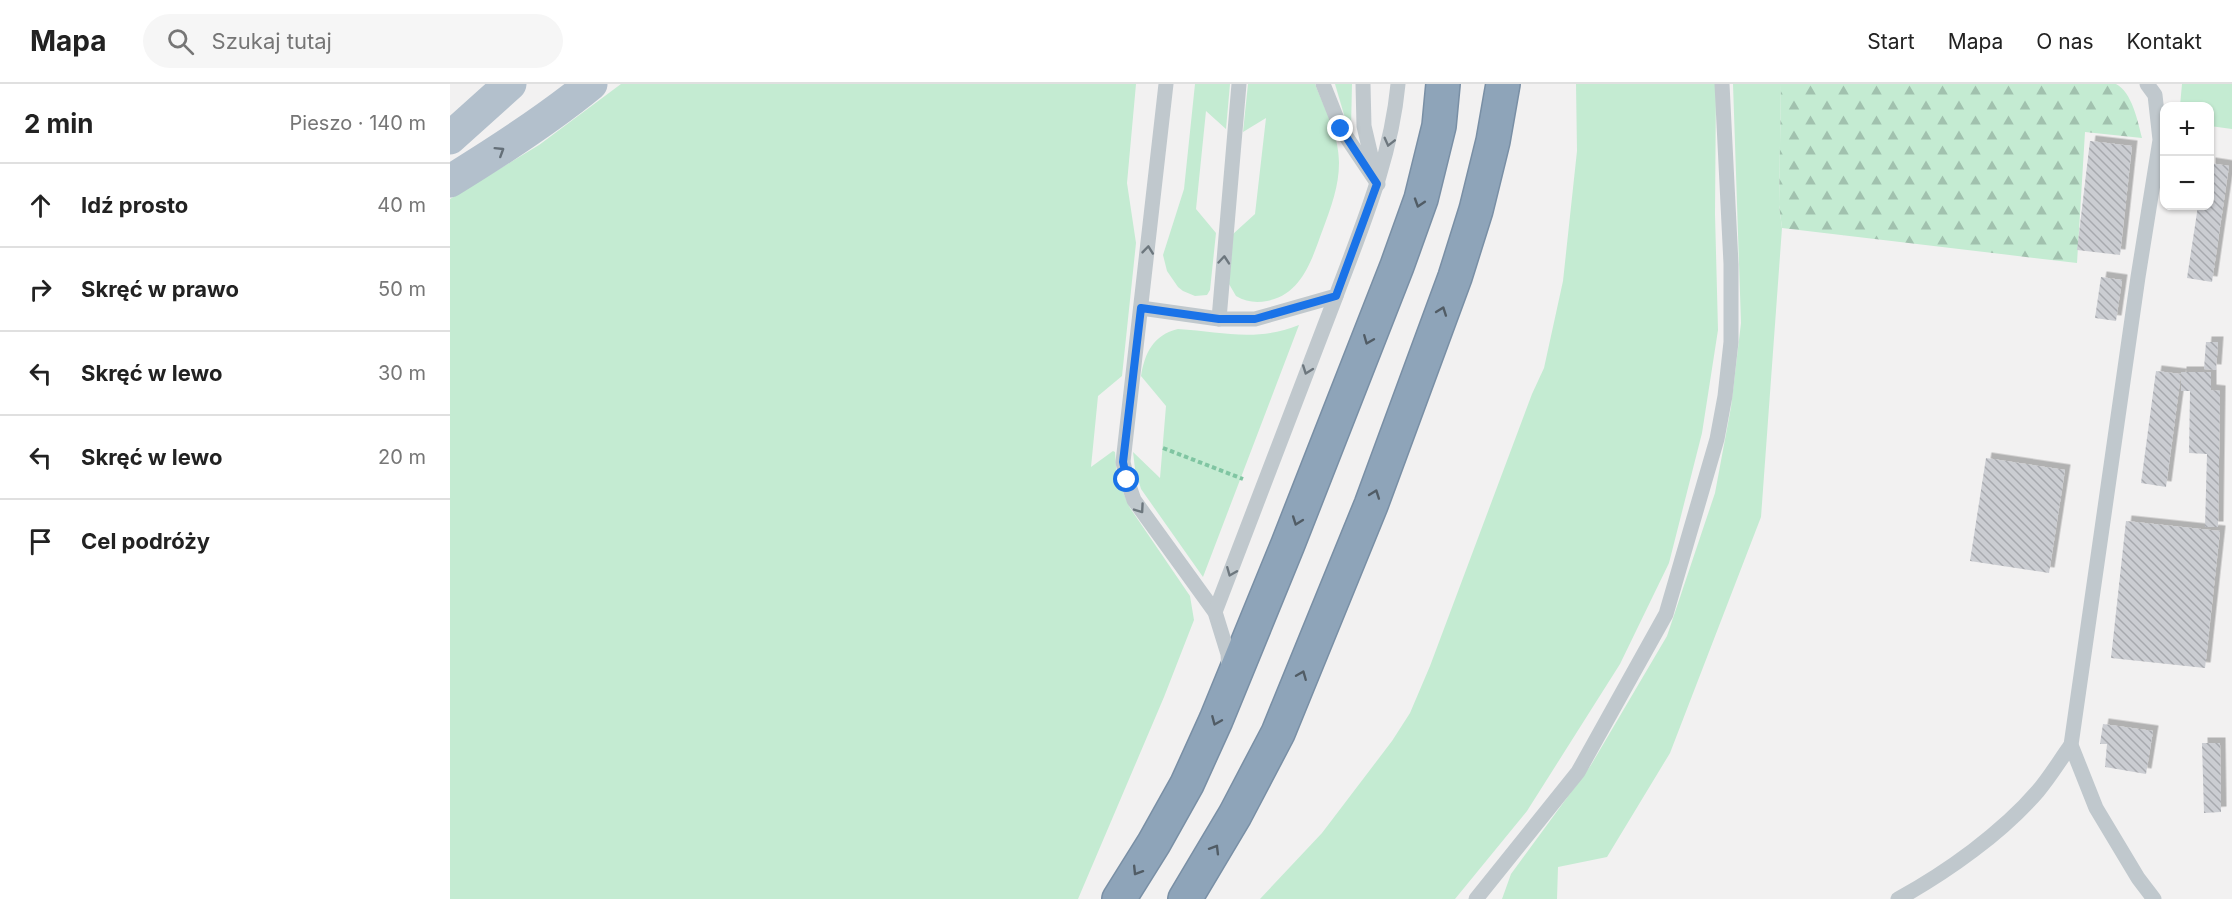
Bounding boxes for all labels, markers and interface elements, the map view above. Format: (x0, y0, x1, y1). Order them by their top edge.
search box (143, 14, 563, 68)
text: Mapa (30, 24, 107, 58)
icon: search (164, 25, 197, 58)
text: Szukaj tutaj (212, 28, 332, 54)
text: Start (1867, 29, 1915, 54)
text: Mapa (1948, 29, 2003, 54)
text: O nas (2036, 29, 2094, 54)
text: Kontakt (2127, 29, 2202, 54)
map controls (2160, 102, 2214, 210)
button: + (2160, 102, 2214, 156)
text: 2 min (24, 108, 94, 139)
text: Pieszo · 140 m (290, 111, 426, 135)
route end (1327, 115, 1353, 141)
one-way arrow (1383, 137, 1396, 147)
one-way arrow (494, 146, 504, 158)
button: − (2160, 156, 2214, 210)
icon: ahead (24, 189, 57, 222)
text: Idź prosto (81, 192, 188, 218)
text: 40 m (377, 193, 426, 217)
one-way arrow (1414, 197, 1427, 208)
one-way arrow (1141, 245, 1153, 254)
one-way arrow (1217, 256, 1230, 265)
icon: right (24, 273, 57, 306)
text: Skręć w prawo (81, 276, 239, 302)
text: 50 m (378, 277, 426, 301)
one-way arrow (1435, 306, 1448, 317)
one-way arrow (1363, 334, 1375, 345)
icon: left (24, 357, 57, 390)
text: Skręć w lewo (81, 360, 222, 386)
text: 30 m (378, 361, 426, 385)
one-way arrow (1302, 364, 1315, 375)
icon: left (24, 441, 57, 474)
text: Skręć w lewo (81, 444, 222, 470)
text: 20 m (378, 445, 426, 469)
route start (1113, 466, 1139, 492)
one-way arrow (1368, 489, 1380, 500)
one-way arrow (1133, 502, 1144, 513)
one-way arrow (1292, 515, 1304, 526)
icon: arrive (24, 525, 57, 558)
text: Cel podróży (81, 528, 210, 554)
one-way arrow (1225, 566, 1238, 577)
one-way arrow (1295, 670, 1307, 681)
one-way arrow (1211, 715, 1223, 726)
one-way arrow (1208, 845, 1220, 855)
one-way arrow (1132, 865, 1144, 875)

